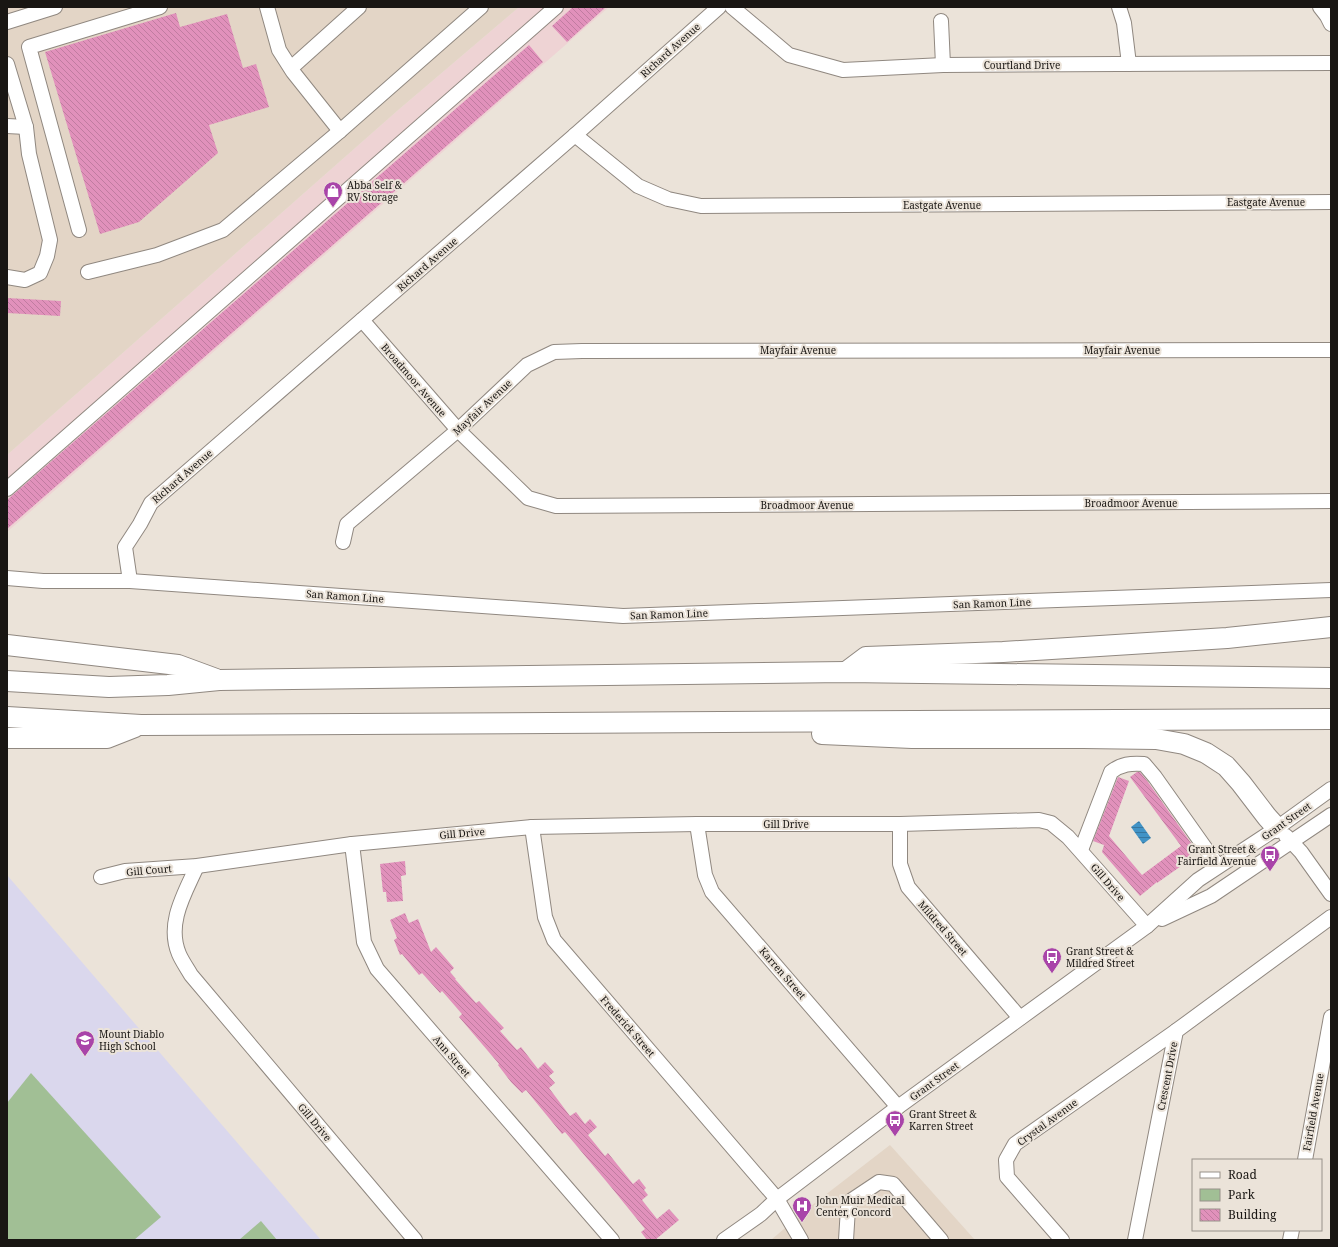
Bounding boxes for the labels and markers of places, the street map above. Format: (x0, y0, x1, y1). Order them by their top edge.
place label: Abba Self & RV Storage (347, 178, 403, 204)
shop icon: Abba Self & RV Storage (322, 180, 344, 208)
place label: Grant Street & Fairfield Avenue (1177, 842, 1257, 868)
bus stop icon: Grant Street & Fairfield Avenue (1259, 844, 1281, 872)
place label: Grant Street & Mildred Street (1066, 944, 1135, 970)
bus stop icon: Grant Street & Mildred Street (1041, 946, 1063, 974)
place label: Mount Diablo High School (99, 1027, 164, 1053)
school or university icon: Mount Diablo High School (74, 1029, 96, 1057)
place label: Grant Street & Karren Street (909, 1107, 977, 1133)
bus stop icon: Grant Street & Karren Street (884, 1109, 906, 1137)
place label: John Muir Medical Center, Concord (815, 1193, 905, 1219)
hospital icon: John Muir Medical Center, Concord (791, 1195, 813, 1223)

